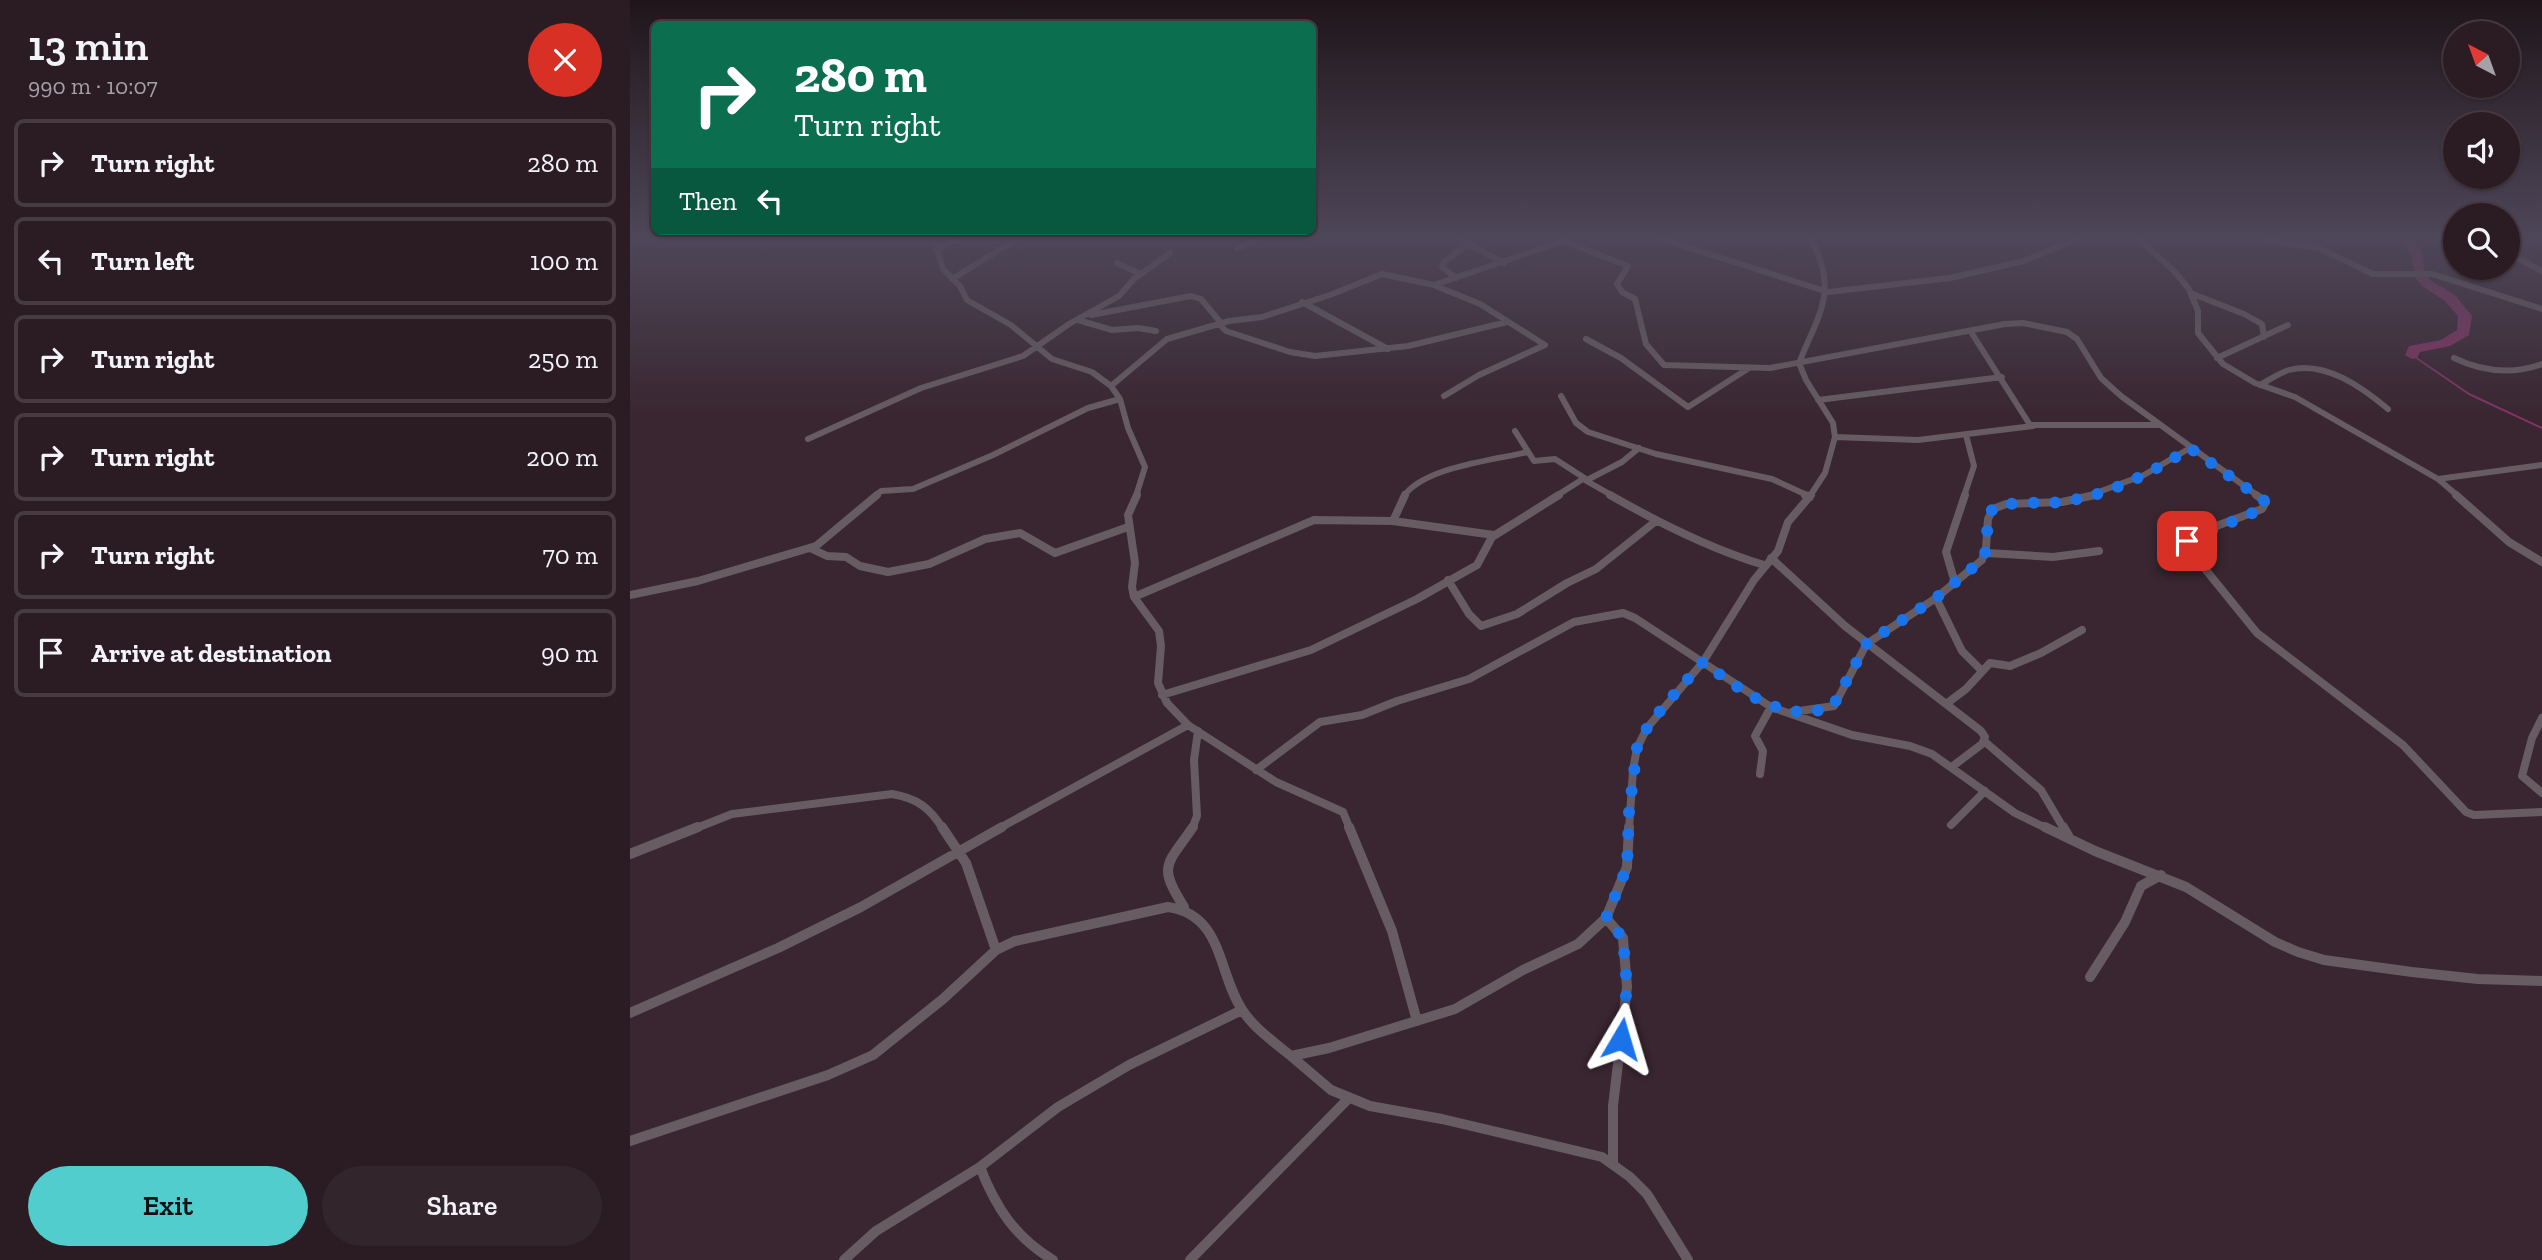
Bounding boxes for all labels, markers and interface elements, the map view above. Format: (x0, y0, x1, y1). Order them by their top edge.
text: 13 min (28, 20, 148, 71)
north arrow (2443, 21, 2520, 98)
map controls (2443, 21, 2520, 280)
button: close (528, 23, 602, 97)
text: 280 m (794, 46, 927, 105)
icon: right (679, 49, 770, 140)
text: 990 m · 10:07 (28, 72, 158, 100)
text: Turn right (794, 106, 941, 144)
button: sound (2443, 112, 2520, 189)
icon: right (32, 144, 70, 182)
text: Turn right (91, 147, 214, 179)
text: 280 m (527, 147, 598, 179)
icon: left (751, 182, 789, 220)
text: Then (679, 185, 737, 217)
button: search (2443, 203, 2520, 280)
icon: left (32, 242, 70, 280)
text: Turn left (91, 245, 194, 277)
text: 100 m (530, 245, 598, 277)
icon: right (32, 340, 70, 378)
text: Turn right (91, 343, 214, 375)
text: 250 m (528, 343, 598, 375)
icon: right (32, 438, 70, 476)
text: Turn right (91, 441, 214, 473)
text: 200 m (526, 441, 598, 473)
pin (2157, 511, 2217, 571)
icon: arrive (2168, 522, 2206, 560)
icon: right (32, 536, 70, 574)
text: Turn right (91, 539, 214, 571)
text: 70 m (542, 539, 598, 571)
icon: arrive (32, 634, 70, 672)
text: Arrive at destination (91, 637, 331, 669)
text: 90 m (541, 637, 598, 669)
position arrow (1584, 1002, 1658, 1076)
button: Exit (28, 1166, 308, 1246)
button: Share (322, 1166, 602, 1246)

